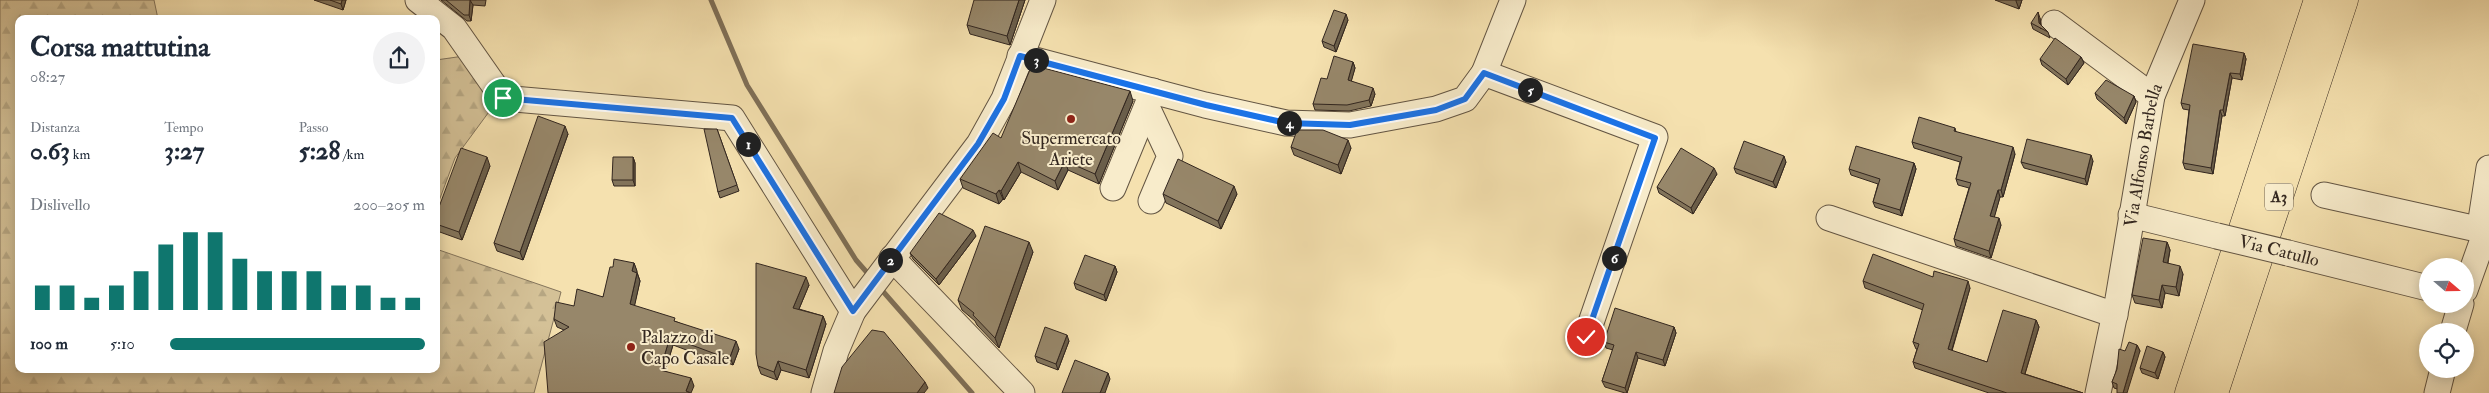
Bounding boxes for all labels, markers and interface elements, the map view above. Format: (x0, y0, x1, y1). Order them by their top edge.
text: Corsa mattutina (30, 30, 210, 65)
button: share (373, 32, 425, 84)
pin: 3 (1024, 48, 1048, 72)
text: 3 (1034, 52, 1039, 69)
text: 08:27 (30, 67, 65, 87)
pin (482, 77, 524, 119)
pin: 5 (1518, 78, 1542, 102)
street label: Via Alfonso Barbella (2119, 79, 2168, 229)
text: 5 (1527, 82, 1534, 99)
icon: arrive (489, 84, 517, 112)
pin: 4 (1276, 110, 1302, 136)
marker: Supermercato Ariete (1065, 113, 1077, 125)
text: 4 (1286, 115, 1293, 132)
text: Distanza (30, 119, 80, 136)
text: Tempo (164, 119, 203, 136)
text: Passo (299, 119, 329, 136)
place label: Supermercato Ariete (1021, 127, 1121, 171)
pin: 1 (736, 132, 760, 156)
text: 0.63 (30, 136, 70, 167)
text: 3:27 (164, 136, 204, 167)
text: 5:28 (299, 136, 340, 167)
text: 1 (746, 136, 751, 153)
text: km (70, 146, 90, 163)
text: /km (340, 146, 364, 163)
road number: A3 (2265, 183, 2293, 210)
text: Dislivello (30, 195, 90, 215)
text: 200–205 m (353, 195, 425, 215)
street label: Via Catullo (2236, 230, 2322, 272)
pin: 6 (1602, 246, 1626, 270)
pin: 2 (878, 248, 902, 272)
text: 6 (1611, 250, 1618, 267)
text: 2 (887, 252, 894, 269)
north arrow (2419, 258, 2474, 312)
map controls (2419, 258, 2474, 378)
pin (1565, 316, 1607, 358)
icon: check (1572, 323, 1600, 351)
button: locate (2419, 323, 2474, 378)
place label: Palazzo di Capo Casale (641, 326, 730, 370)
text: 100 m (30, 334, 68, 354)
text: 5:10 (110, 334, 135, 354)
marker: Palazzo di Capo Casale (625, 341, 637, 353)

